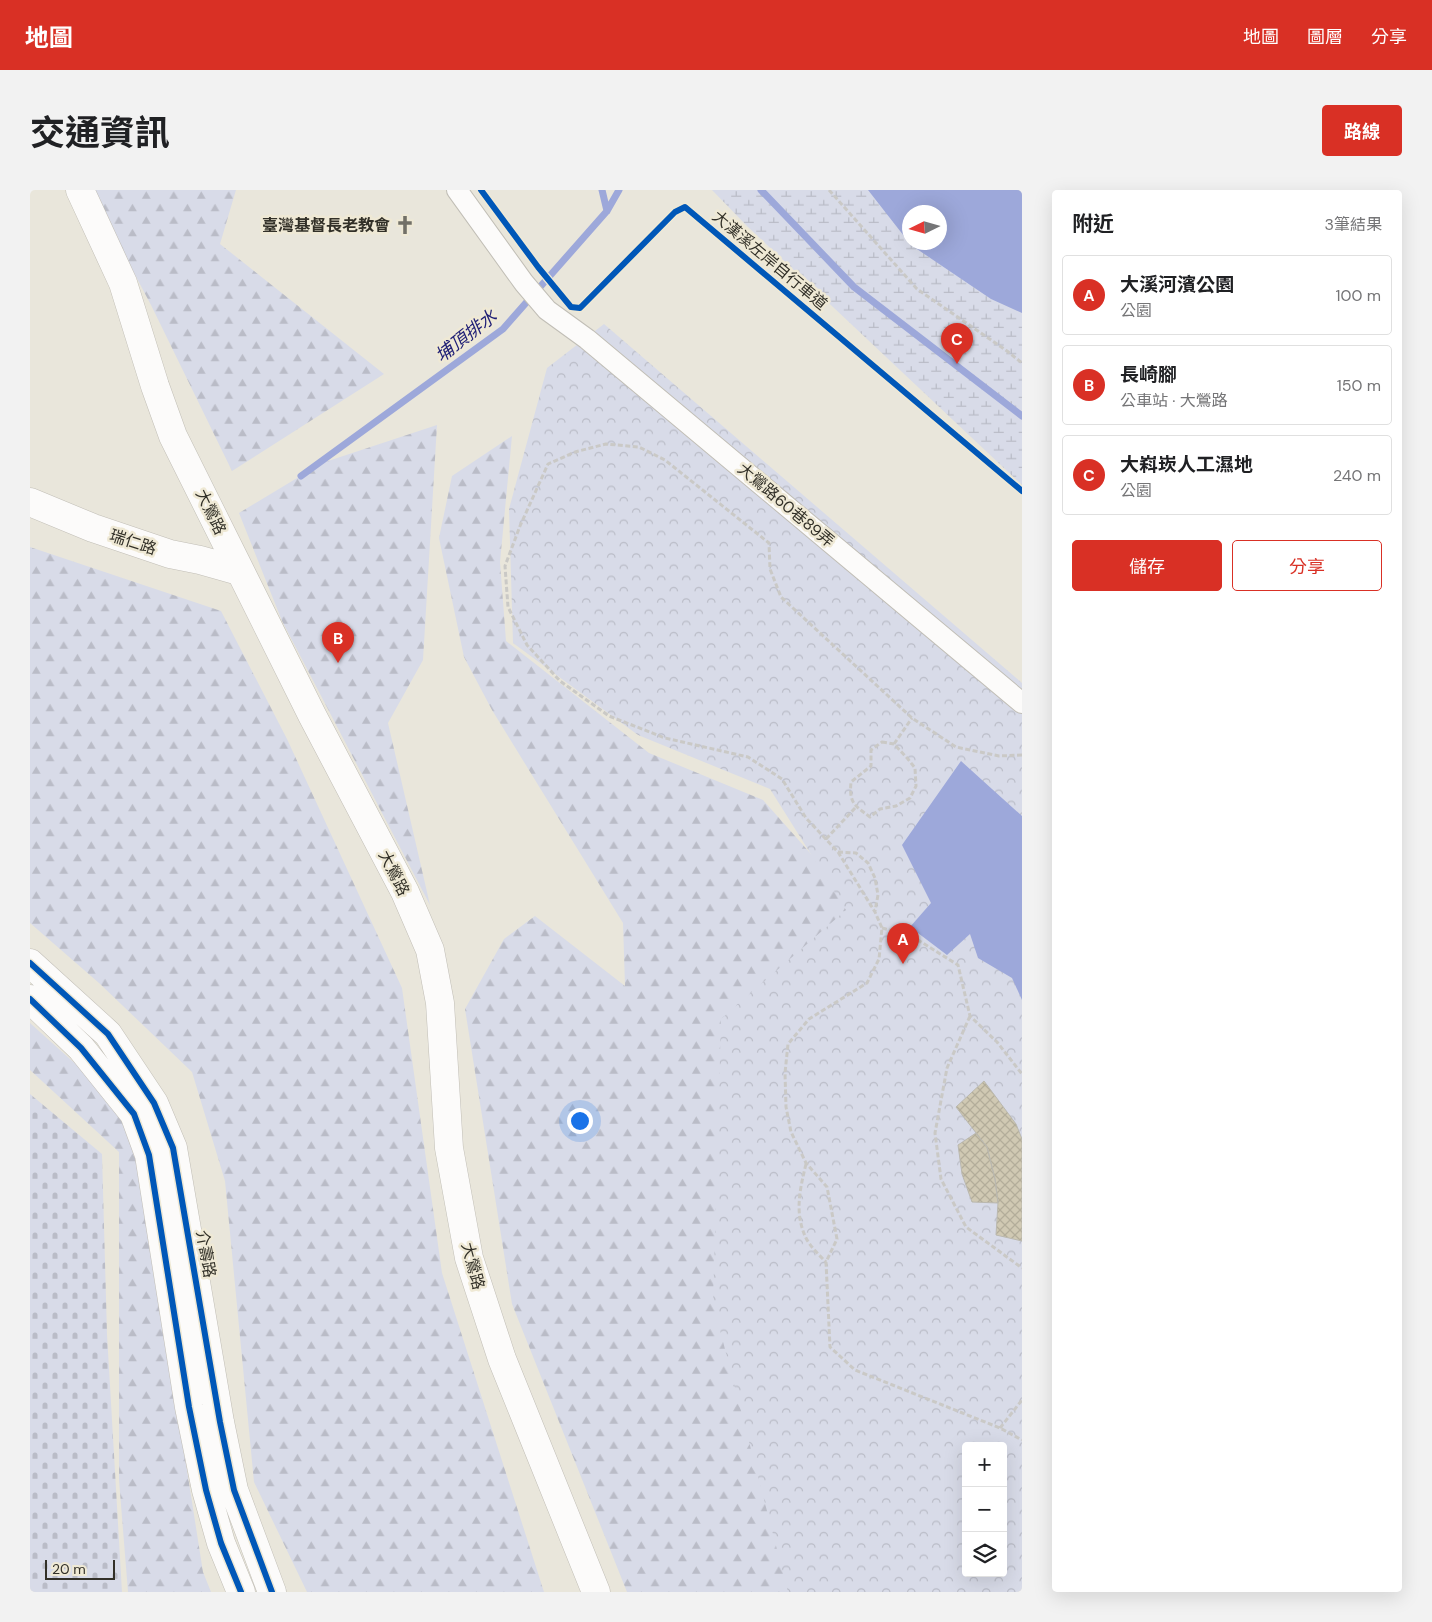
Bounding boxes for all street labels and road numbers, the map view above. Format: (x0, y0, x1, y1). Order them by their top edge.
street label: 大漢溪左岸自行車道 (708, 206, 832, 314)
street label: 大鶯路60巷89弄 (733, 458, 839, 552)
street label: 大鶯路 (191, 486, 231, 538)
street label: 瑞仁路 (107, 525, 159, 559)
street label: 大鶯路 (374, 847, 414, 899)
street label: 介壽路 (191, 1229, 221, 1279)
street label: 大鶯路 (457, 1240, 489, 1292)

